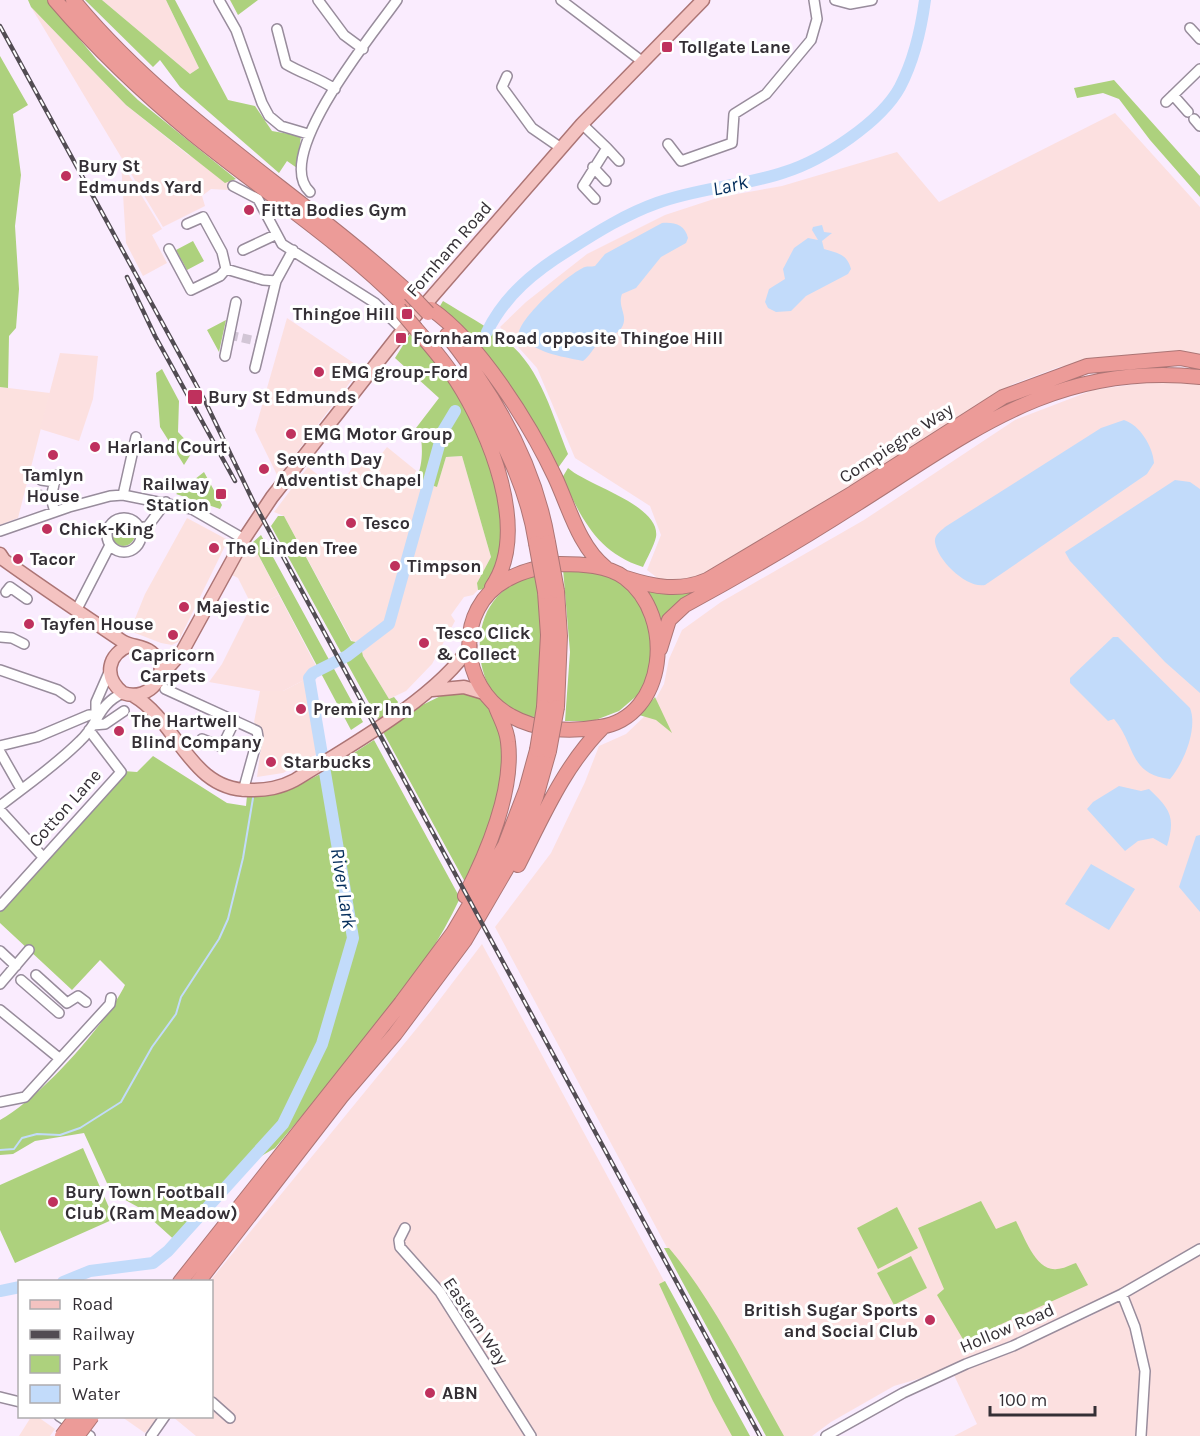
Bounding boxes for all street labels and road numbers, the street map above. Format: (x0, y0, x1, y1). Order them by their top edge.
street label: Fornham Road (402, 197, 496, 301)
street label: Compiegne Way (835, 398, 958, 488)
street label: Cotton Lane (24, 764, 106, 852)
street label: Eastern Way (439, 1273, 514, 1370)
street label: Hollow Road (956, 1298, 1058, 1358)

